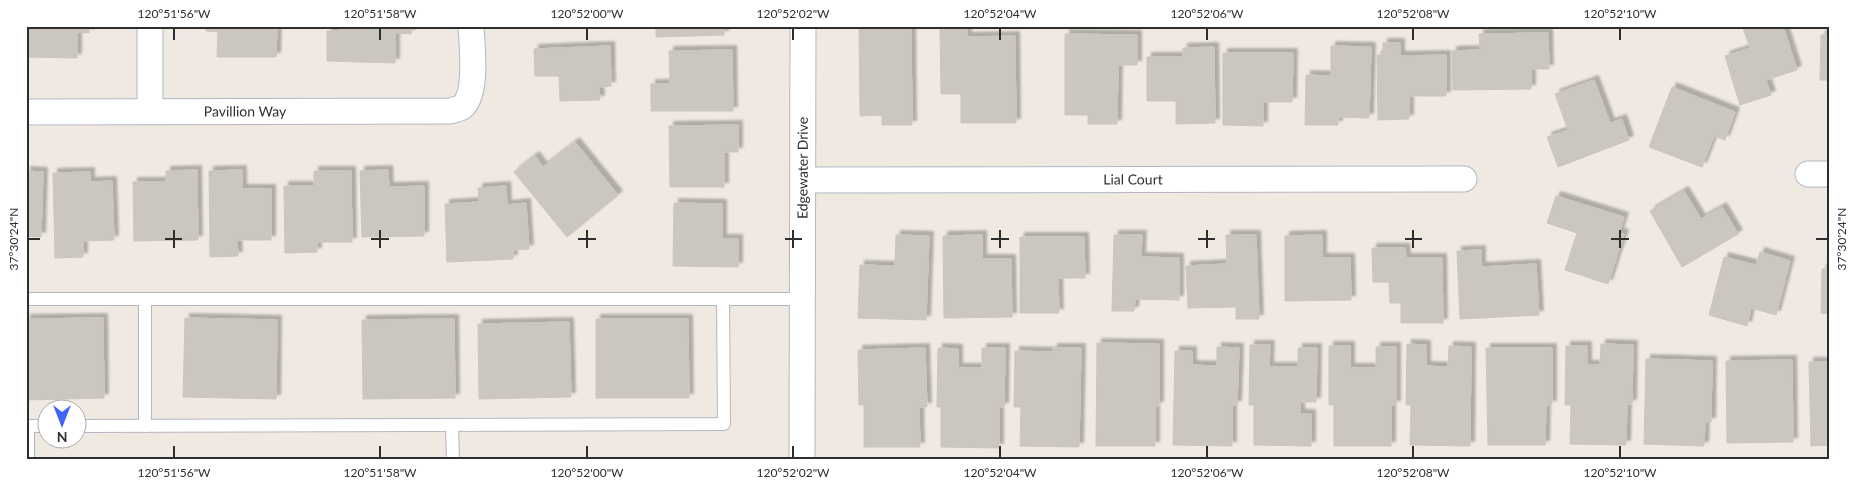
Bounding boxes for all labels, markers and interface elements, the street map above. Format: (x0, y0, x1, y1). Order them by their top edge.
text: 120°51'56"W (137, 6, 211, 21)
text: 120°51'58"W (343, 6, 417, 21)
text: 120°52'00"W (550, 6, 624, 21)
text: 120°52'02"W (756, 6, 830, 21)
text: 120°52'04"W (963, 6, 1037, 21)
text: 120°52'06"W (1170, 6, 1244, 21)
text: 120°52'08"W (1376, 6, 1450, 21)
text: 120°52'10"W (1583, 6, 1657, 21)
street label: Pavillion Way (204, 102, 287, 120)
street label: Edgewater Drive (794, 117, 811, 219)
street label: Lial Court (1103, 170, 1163, 188)
text: 37°30'24"N (6, 208, 21, 270)
text: 37°30'24"N (1834, 208, 1849, 270)
north arrow (38, 398, 88, 448)
text: N (57, 429, 67, 446)
text: 120°51'56"W (137, 465, 211, 480)
text: 120°51'58"W (343, 465, 417, 480)
text: 120°52'00"W (550, 465, 624, 480)
text: 120°52'02"W (756, 465, 830, 480)
text: 120°52'04"W (963, 465, 1037, 480)
text: 120°52'06"W (1170, 465, 1244, 480)
text: 120°52'08"W (1376, 465, 1450, 480)
text: 120°52'10"W (1583, 465, 1657, 480)

